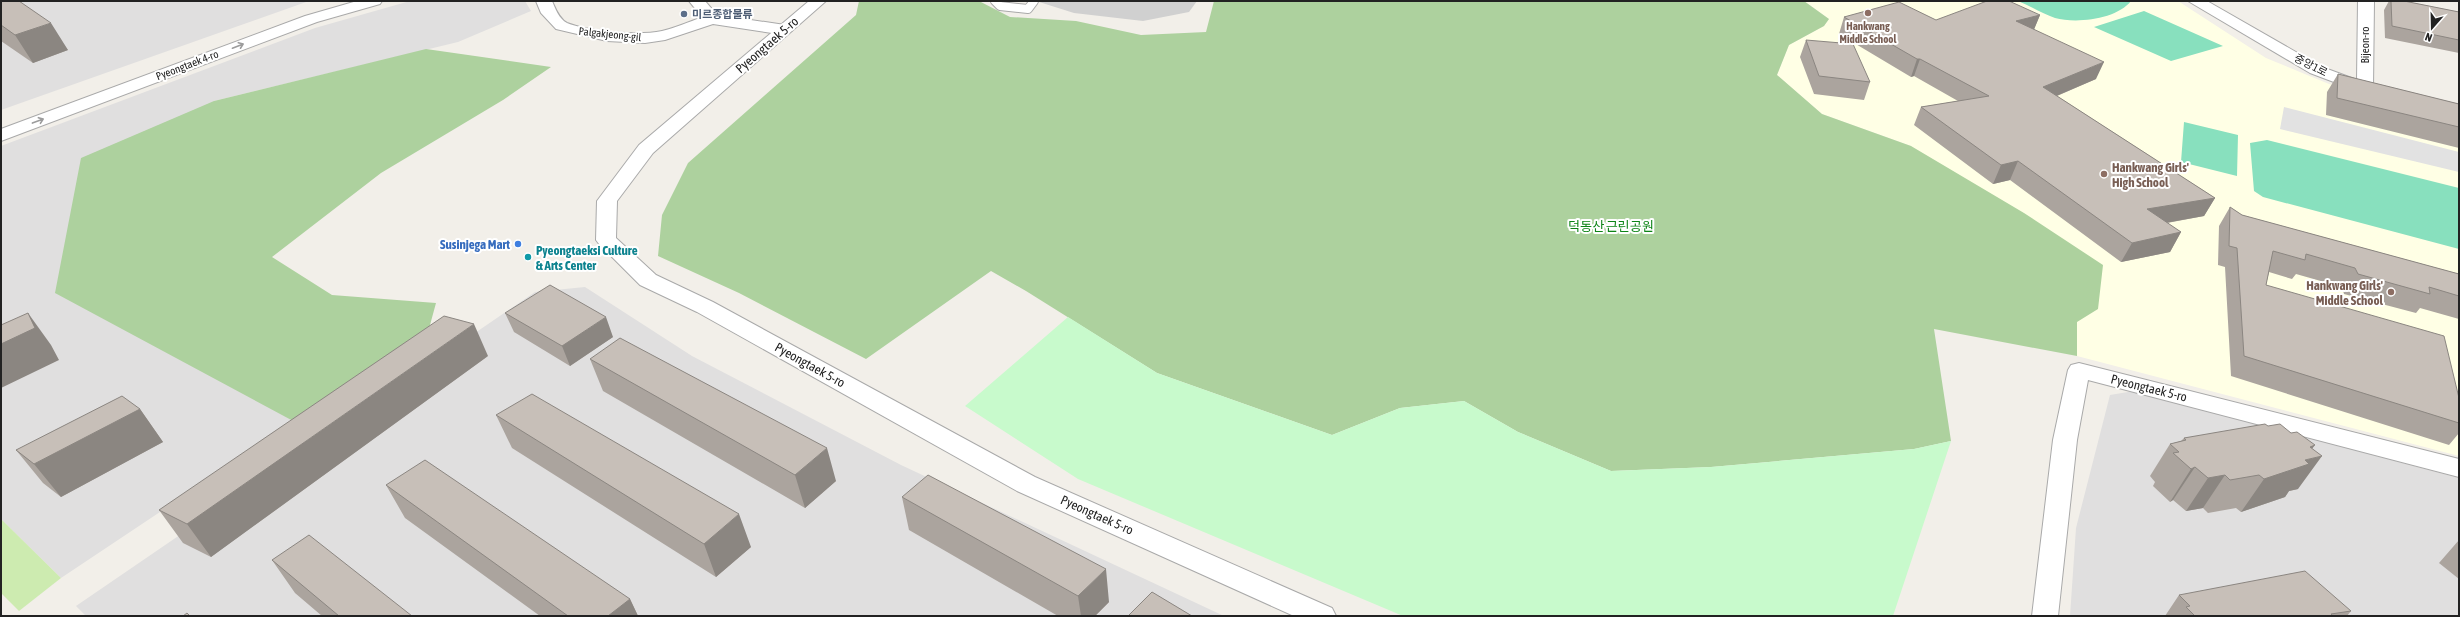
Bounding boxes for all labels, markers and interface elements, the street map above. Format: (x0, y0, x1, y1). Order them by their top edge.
place label: 미르종합물류 (692, 8, 753, 20)
marker: Hankwang Middle School (1863, 8, 1873, 18)
north arrow (2412, 8, 2452, 48)
marker: 미르종합물류 (679, 9, 689, 19)
street label: Pyeongtaek 5-ro (733, 14, 801, 76)
place label: Hankwang Middle School (1840, 20, 1898, 45)
street label: Palgakjeong-gil (578, 25, 642, 43)
street label: Bijeon-ro (2359, 27, 2371, 63)
text: N (2423, 31, 2434, 44)
one-way arrow (231, 41, 243, 49)
street label: Pyeongtaek 4-ro (154, 48, 220, 82)
street label: 중앙1로 (2292, 52, 2330, 78)
one-way arrow (31, 117, 44, 124)
place label: Hankwang Girls' High School (2112, 160, 2189, 190)
marker: Hankwang Girls' High School (2099, 169, 2109, 179)
park label: 덕동산 근린공원 (1568, 219, 1654, 234)
place label: Susinjega Mart (440, 237, 510, 252)
marker: Susinjega Mart (513, 239, 523, 249)
place label: Pyeongtaeksi Culture & Arts Center (536, 243, 638, 273)
marker: Pyeongtaeksi Culture & Arts Center (523, 252, 533, 262)
place label: Hankwang Girls' Middle School (2306, 278, 2384, 308)
marker: Hankwang Girls' Middle School (2386, 287, 2396, 297)
street label: Pyeongtaek 5-ro (772, 340, 848, 390)
street label: Pyeongtaek 5-ro (2109, 371, 2189, 405)
street label: Pyeongtaek 5-ro (1058, 492, 1136, 538)

